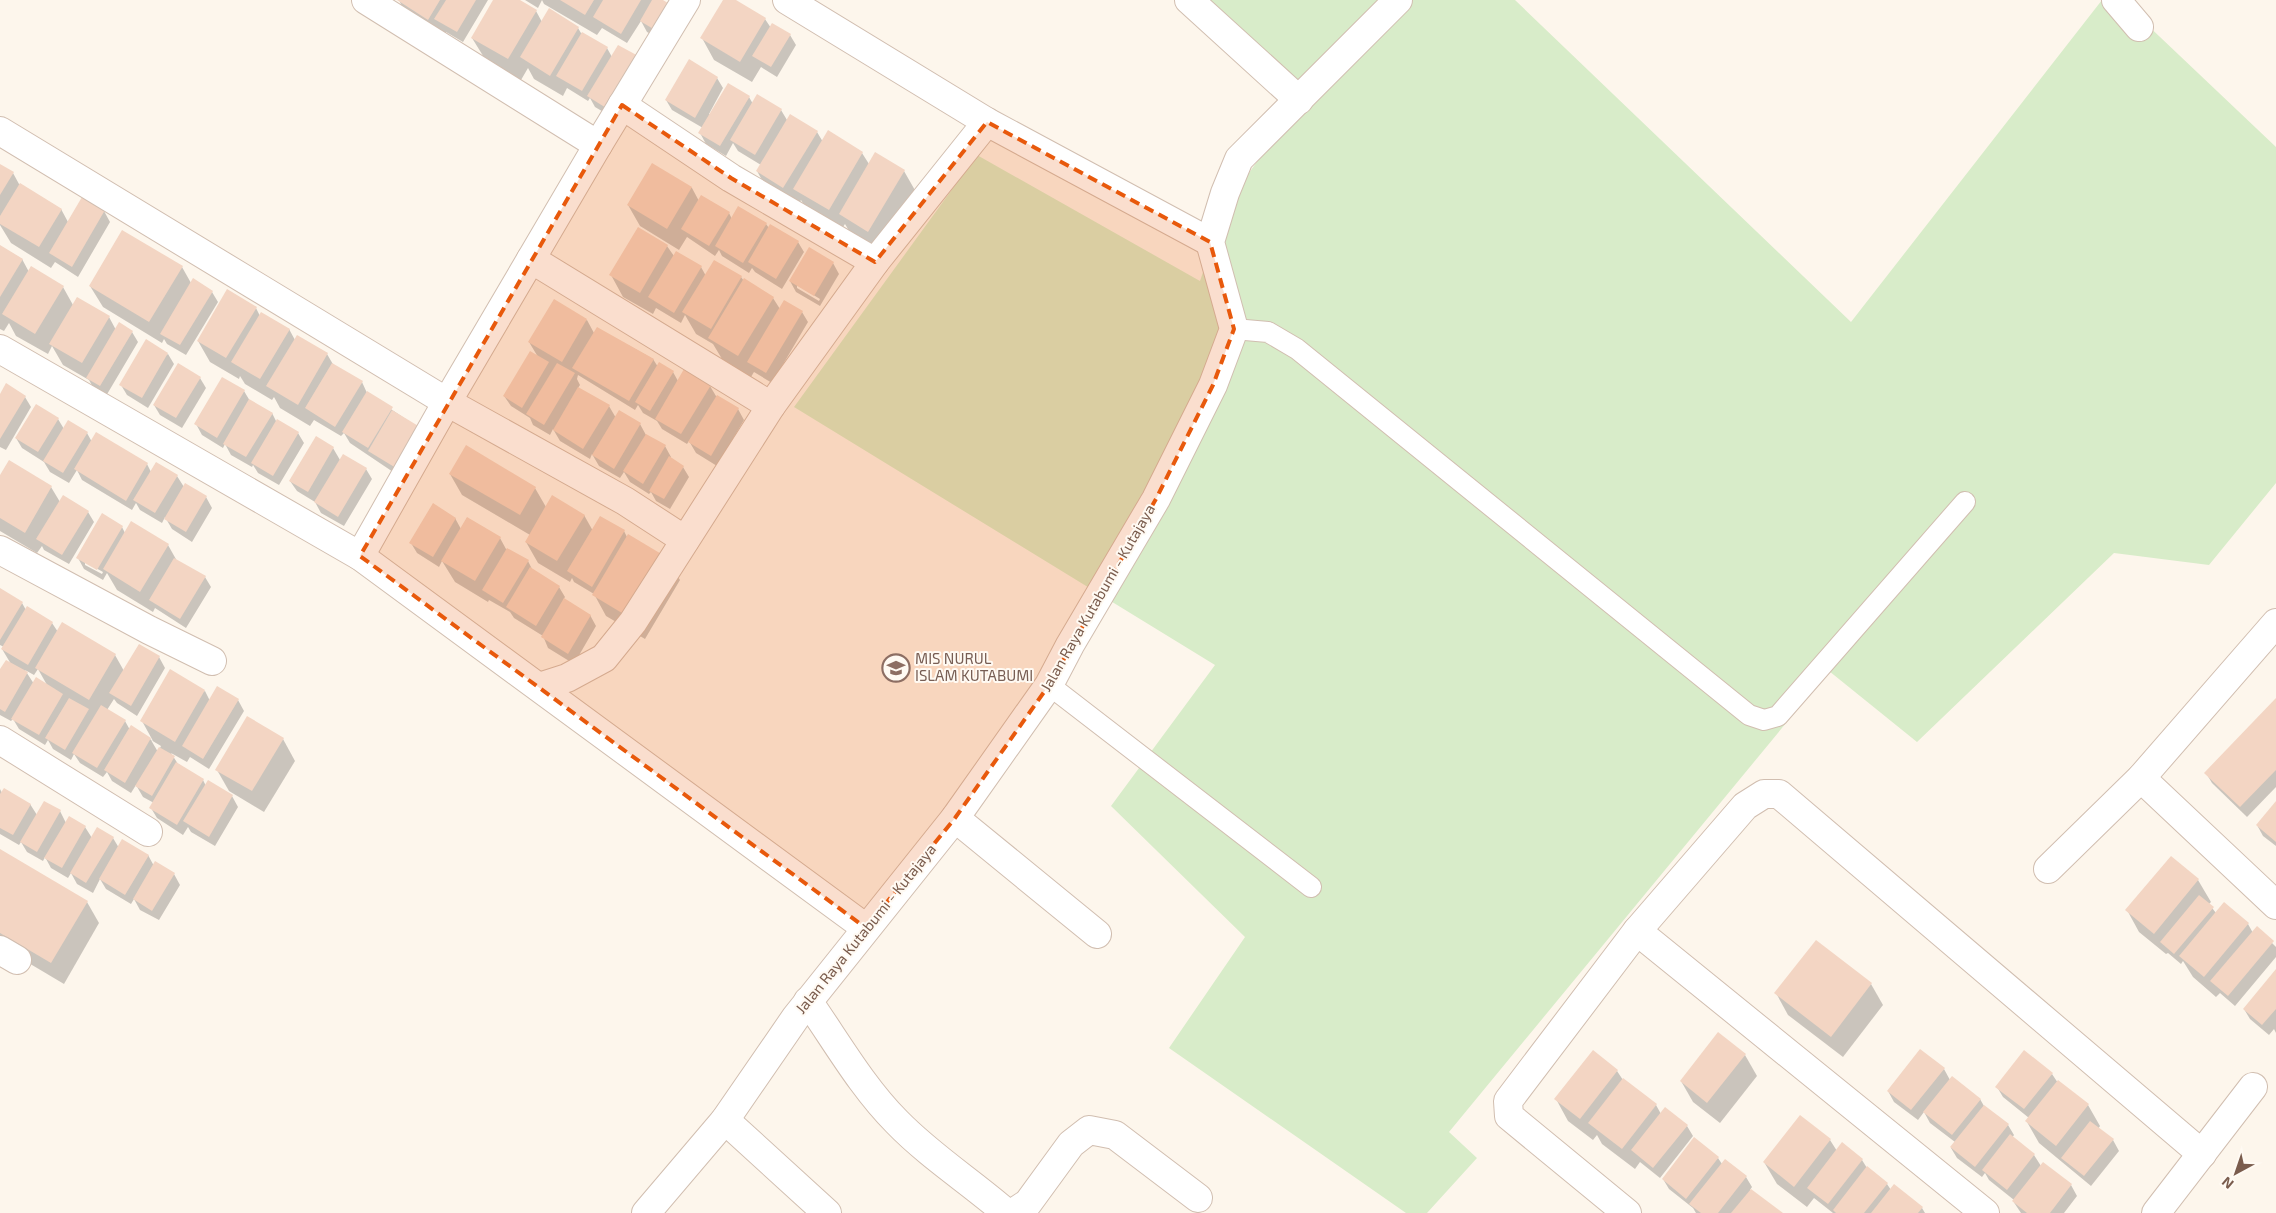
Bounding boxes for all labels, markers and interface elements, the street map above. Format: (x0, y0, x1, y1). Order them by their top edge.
street label: Jalan Raya Kutabumi - Kutajaya (1036, 501, 1159, 695)
place label: MIS NURUL ISLAM KUTABUMI (915, 649, 1033, 684)
school or university icon: MIS NURUL ISLAM KUTABUMI (881, 653, 911, 683)
street label: Jalan Raya Kutabumi - Kutajaya (791, 840, 940, 1017)
north arrow (2211, 1148, 2261, 1198)
text: N (2218, 1174, 2237, 1193)

